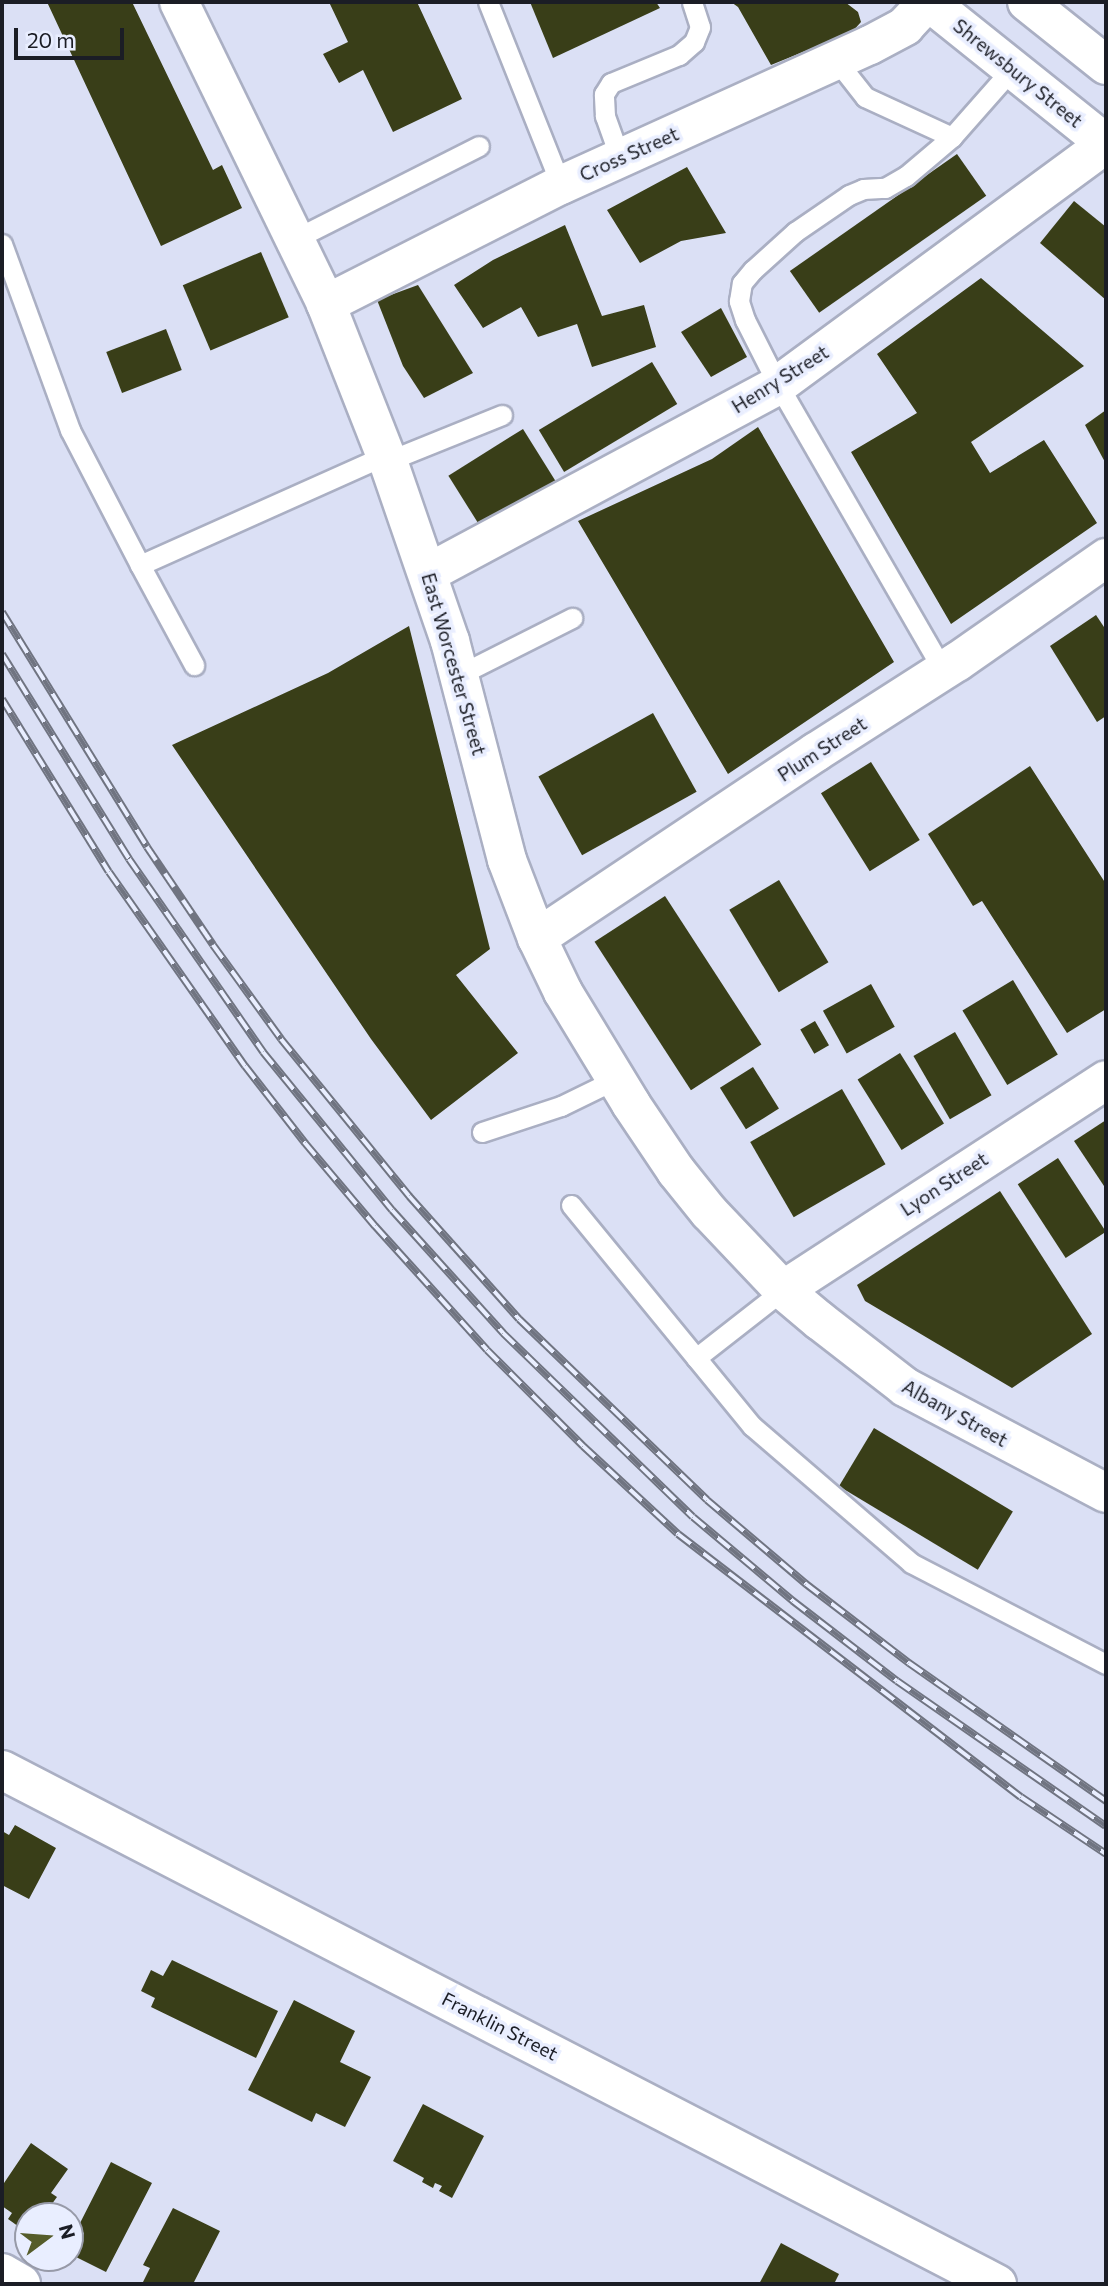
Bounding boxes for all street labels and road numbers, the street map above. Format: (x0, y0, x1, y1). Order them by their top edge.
street label: Shrewsbury Street (949, 14, 1087, 132)
street label: Cross Street (576, 122, 682, 186)
street label: Henry Street (727, 340, 833, 418)
street label: East Worcester Street (417, 570, 491, 758)
street label: Plum Street (773, 712, 871, 786)
street label: Lyon Street (896, 1147, 992, 1221)
street label: Albany Street (898, 1375, 1012, 1451)
street label: Franklin Street (438, 1987, 562, 2065)

